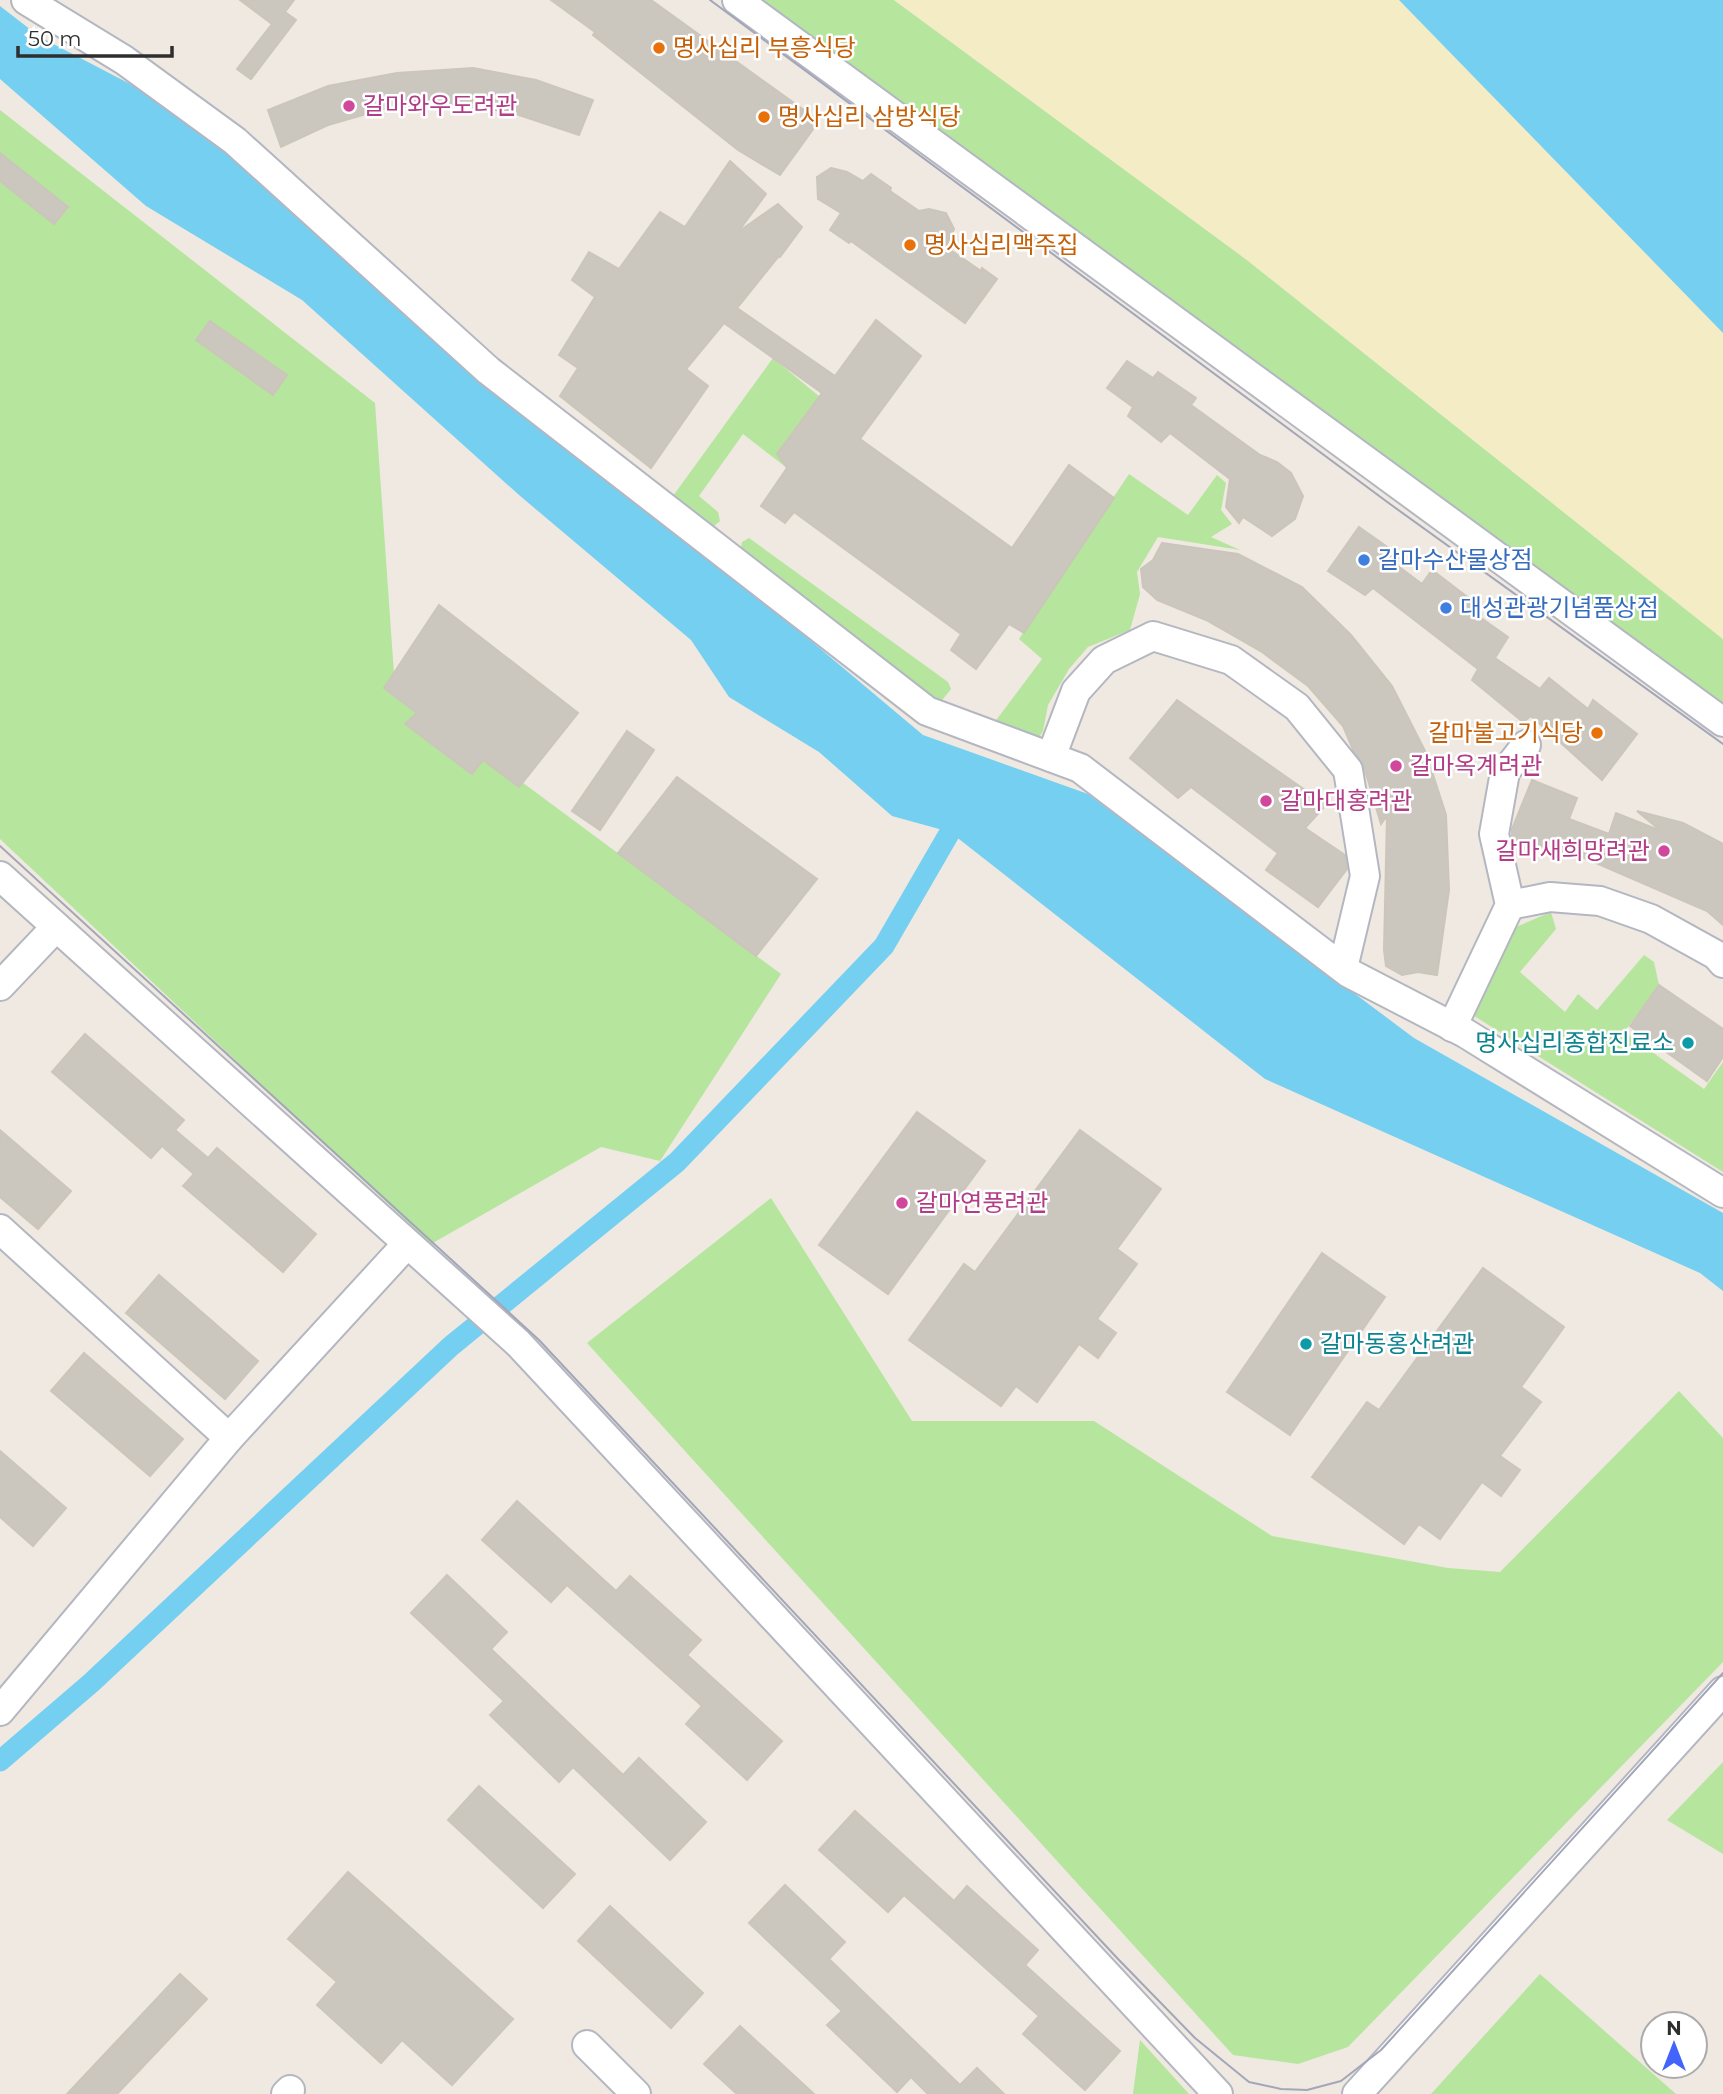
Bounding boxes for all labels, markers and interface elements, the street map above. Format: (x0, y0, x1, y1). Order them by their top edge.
scale bar (18, 14, 172, 58)
text: 50 m (28, 26, 82, 51)
place label: 명사십리 부흥식당 (673, 33, 856, 62)
marker: 명사십리 부흥식당 (651, 40, 667, 56)
place label: 갈마와우도려관 (363, 91, 518, 120)
marker: 갈마와우도려관 (341, 98, 357, 114)
place label: 명사십리 삼방식당 (778, 102, 961, 131)
marker: 명사십리 삼방식당 (756, 109, 772, 125)
place label: 명사십리맥주집 (924, 230, 1079, 259)
marker: 명사십리맥주집 (902, 237, 918, 253)
place label: 갈마수산물상점 (1378, 545, 1533, 574)
marker: 갈마수산물상점 (1356, 552, 1372, 568)
place label: 대성관광기념품상점 (1460, 593, 1659, 622)
marker: 대성관광기념품상점 (1438, 600, 1454, 616)
place label: 갈마불고기식당 (1428, 718, 1583, 747)
marker: 갈마불고기식당 (1589, 725, 1605, 741)
place label: 갈마옥계려관 (1410, 751, 1542, 780)
marker: 갈마옥계려관 (1388, 758, 1404, 774)
place label: 갈마대홍려관 (1280, 786, 1412, 815)
marker: 갈마대홍려관 (1258, 793, 1274, 809)
place label: 갈마새희망려관 (1495, 836, 1650, 865)
marker: 갈마새희망려관 (1656, 843, 1672, 859)
place label: 명사십리종합진료소 (1475, 1028, 1674, 1057)
marker: 명사십리종합진료소 (1680, 1035, 1696, 1051)
place label: 갈마연풍려관 (916, 1188, 1048, 1217)
marker: 갈마연풍려관 (894, 1195, 910, 1211)
place label: 갈마동홍산려관 (1320, 1329, 1475, 1358)
marker: 갈마동홍산려관 (1298, 1336, 1314, 1352)
north arrow (1639, 2010, 1709, 2080)
text: N (1666, 2017, 1682, 2040)

